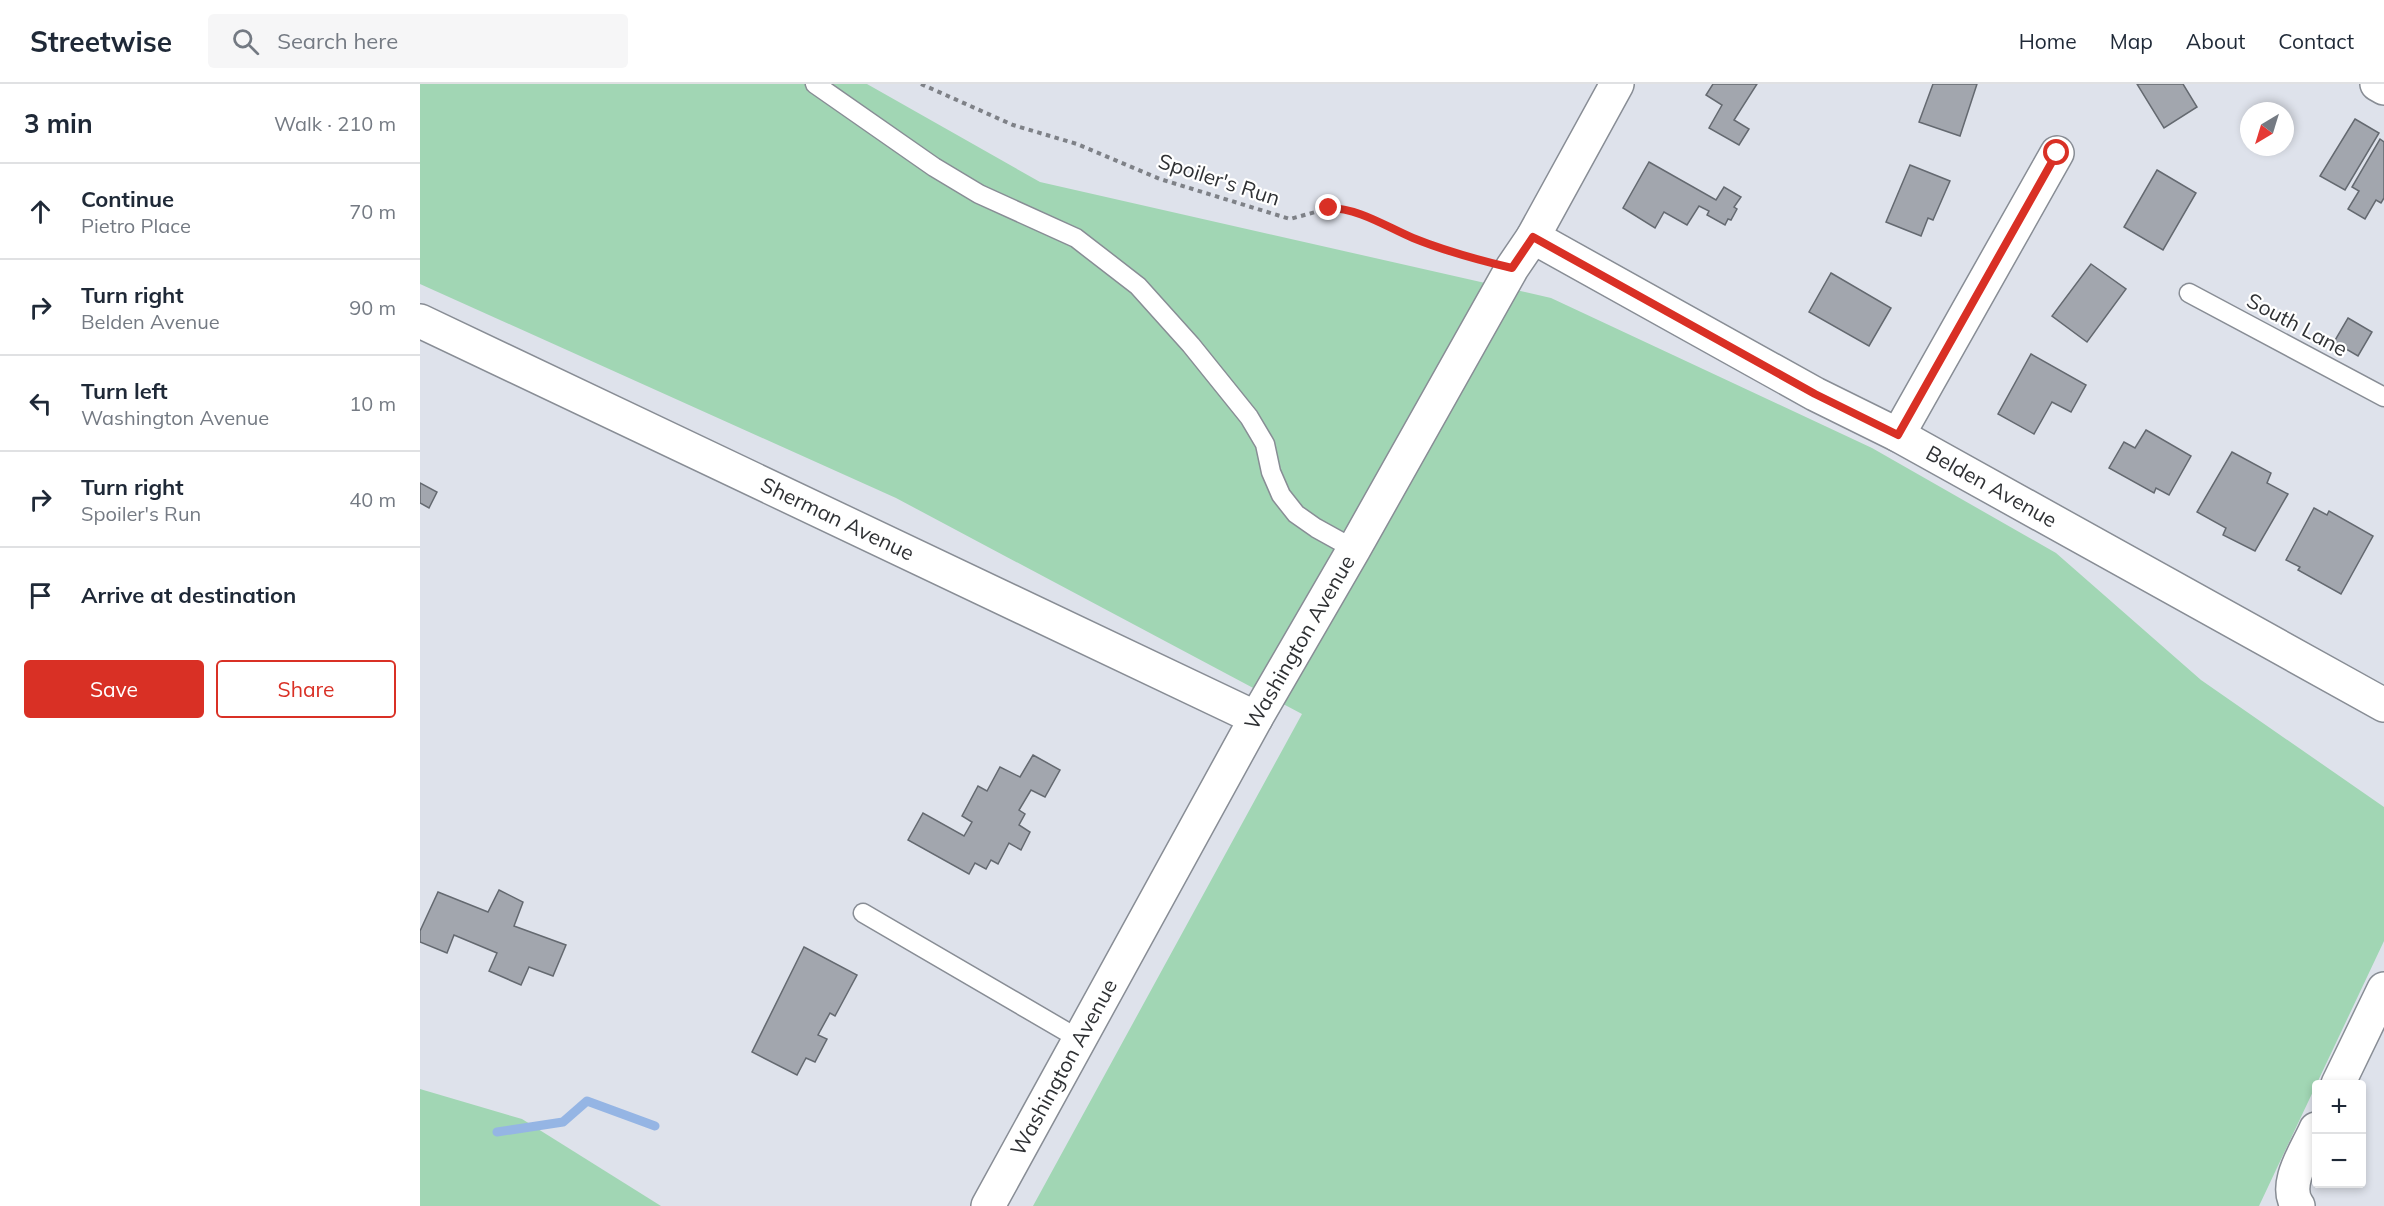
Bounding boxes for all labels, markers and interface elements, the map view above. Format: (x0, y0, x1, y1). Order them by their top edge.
search box (208, 14, 628, 68)
text: Streetwise (30, 24, 172, 59)
icon: search (229, 25, 262, 58)
text: Search here (277, 27, 398, 55)
text: Home (2019, 28, 2077, 54)
text: Map (2110, 28, 2153, 54)
text: About (2186, 28, 2245, 54)
text: Contact (2278, 28, 2354, 54)
north arrow (2240, 102, 2294, 156)
text: 3 min (24, 107, 93, 140)
text: Walk · 210 m (274, 111, 396, 136)
route start (2043, 139, 2069, 165)
street label: Spoiler's Run (1155, 147, 1283, 211)
text: Continue (81, 185, 174, 213)
route end (1315, 194, 1341, 220)
icon: ahead (24, 195, 57, 228)
text: 70 m (349, 199, 396, 224)
text: Pietro Place (81, 213, 191, 238)
text: Turn right (81, 281, 184, 309)
street label: South Lane (2243, 287, 2352, 361)
icon: right (24, 291, 57, 324)
text: 90 m (349, 295, 396, 320)
text: Belden Avenue (81, 309, 220, 334)
text: Turn left (81, 377, 168, 405)
icon: left (24, 387, 57, 420)
text: 10 m (349, 391, 396, 416)
text: Washington Avenue (81, 405, 269, 430)
street label: Belden Avenue (1922, 439, 2062, 533)
street label: Sherman Avenue (757, 471, 919, 566)
text: Turn right (81, 473, 184, 501)
icon: right (24, 483, 57, 516)
text: 40 m (349, 487, 396, 512)
text: Spoiler's Run (81, 501, 201, 526)
street label: Washington Avenue (1238, 550, 1360, 734)
icon: arrive (24, 579, 57, 612)
text: Arrive at destination (81, 581, 296, 609)
button: Save (24, 660, 204, 718)
button: Share (216, 660, 396, 718)
street label: Washington Avenue (1004, 974, 1122, 1160)
map controls (2312, 1080, 2366, 1188)
button: + (2312, 1080, 2366, 1134)
button: − (2312, 1134, 2366, 1188)

